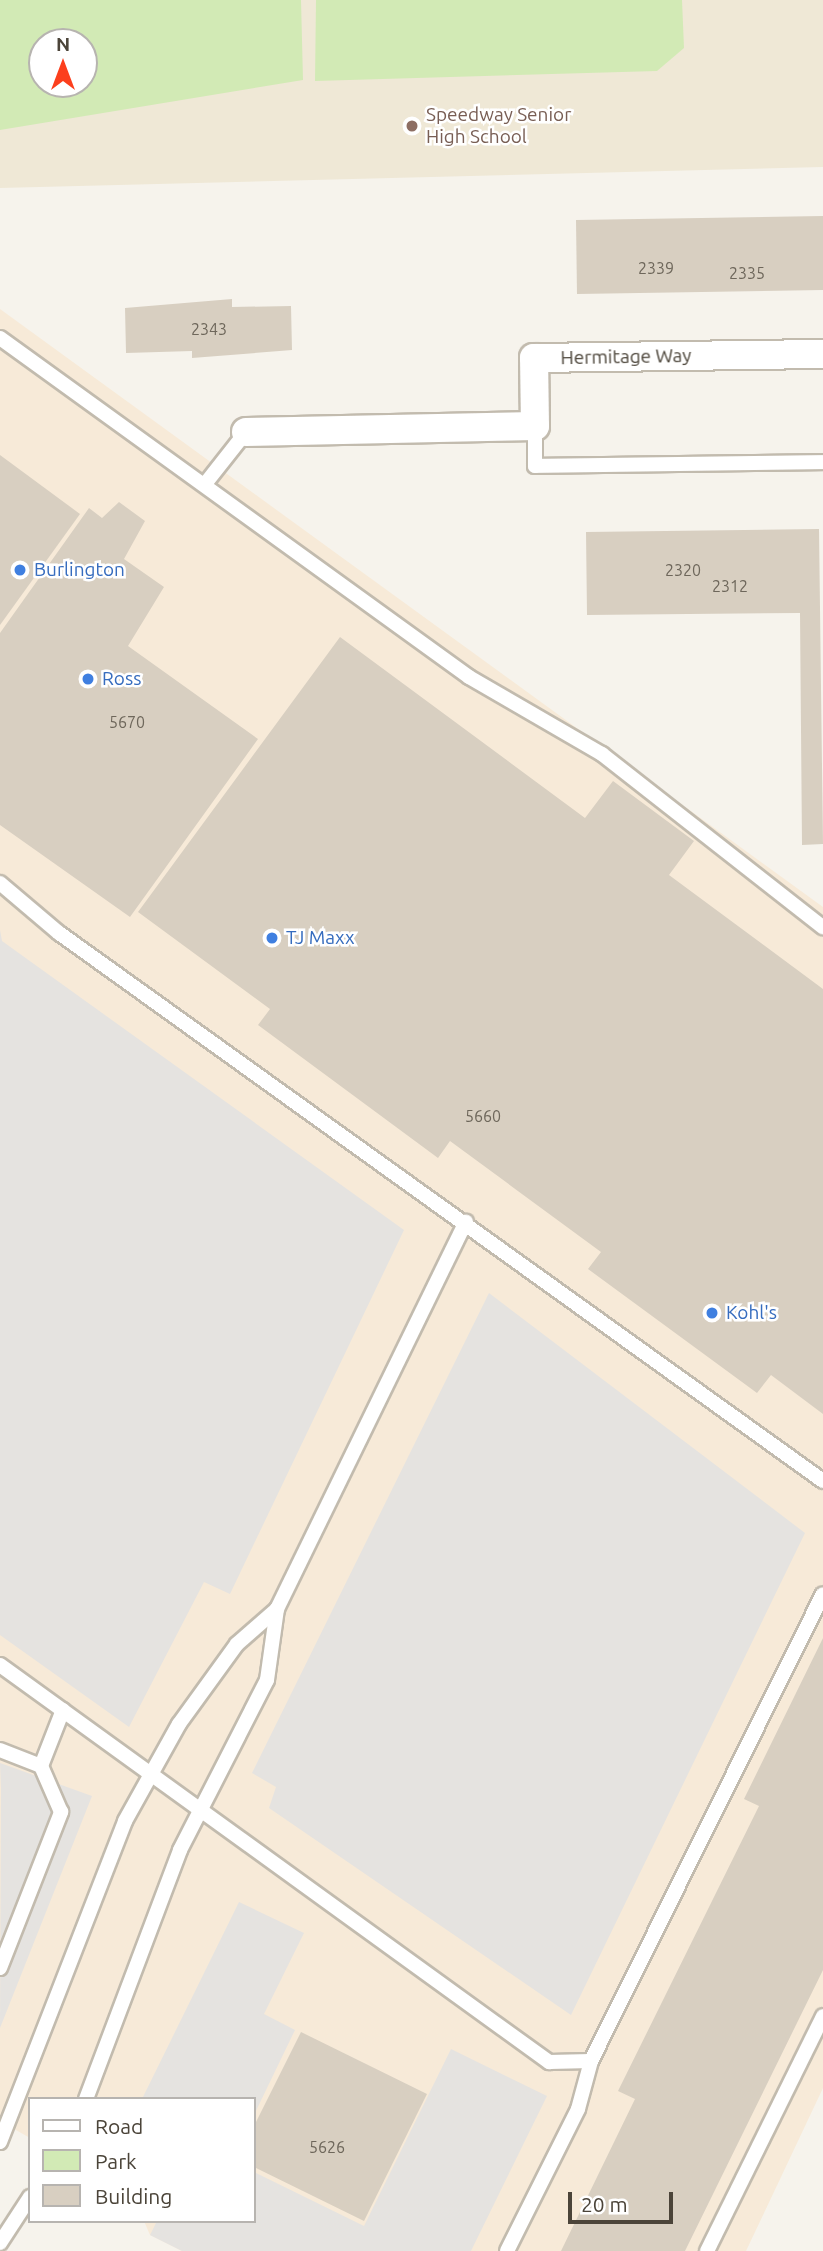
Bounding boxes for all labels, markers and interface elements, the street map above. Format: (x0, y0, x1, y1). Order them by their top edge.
north arrow (28, 28, 98, 98)
text: N (56, 33, 70, 55)
place label: Speedway Senior High School (426, 104, 571, 148)
marker: Speedway Senior High School (404, 118, 420, 134)
house number: 2339 (638, 258, 674, 278)
house number: 2335 (729, 263, 765, 283)
house number: 2343 (191, 319, 227, 339)
street label: Hermitage Way (560, 344, 692, 370)
place label: Burlington (34, 559, 125, 581)
house number: 2320 (665, 560, 701, 580)
marker: Burlington (12, 562, 28, 578)
house number: 2312 (712, 576, 748, 596)
place label: Ross (102, 668, 141, 690)
marker: Ross (80, 671, 96, 687)
house number: 5670 (109, 712, 145, 732)
place label: TJ Maxx (286, 927, 355, 949)
marker: TJ Maxx (264, 930, 280, 946)
house number: 5660 (465, 1106, 501, 1126)
place label: Kohl's (726, 1302, 777, 1324)
marker: Kohl's (704, 1305, 720, 1321)
legend (28, 2097, 256, 2223)
text: Road (95, 2114, 143, 2138)
house number: 5626 (309, 2137, 345, 2157)
text: Park (95, 2149, 137, 2173)
scale bar (571, 2178, 676, 2222)
text: Building (95, 2184, 172, 2208)
text: 20 m (581, 2192, 628, 2216)

